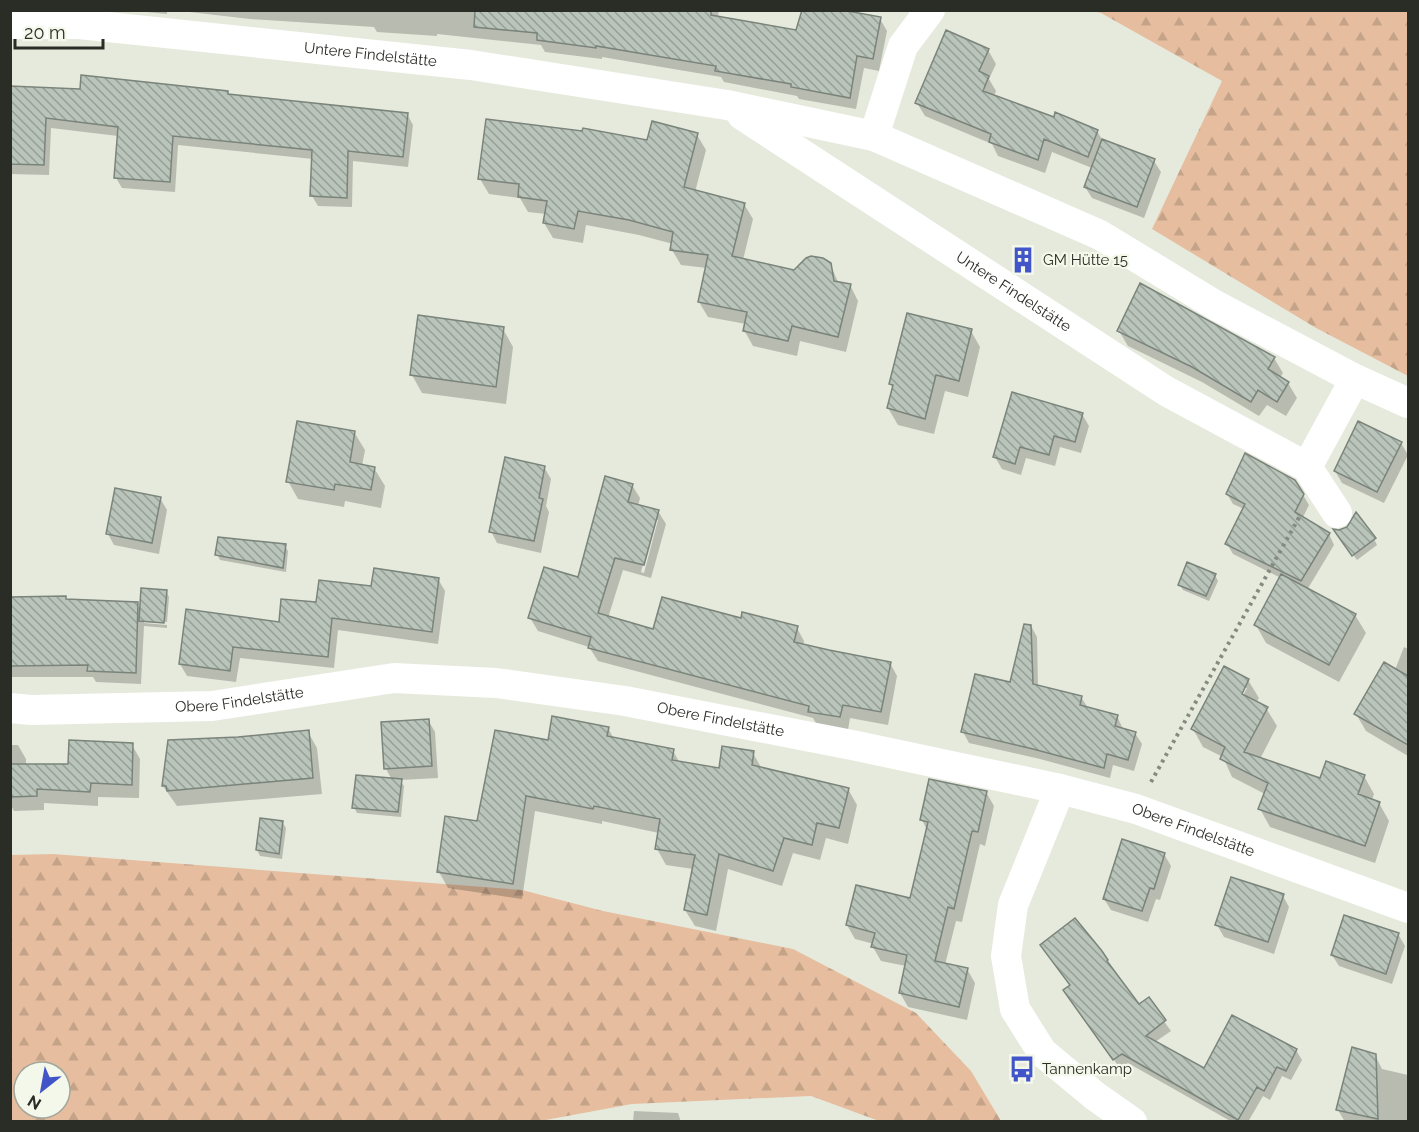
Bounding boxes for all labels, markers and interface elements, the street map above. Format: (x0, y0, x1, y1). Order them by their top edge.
scale bar (15, 12, 104, 50)
text: 20 m (24, 22, 66, 43)
street label: Untere Findelstätte (303, 39, 438, 70)
building icon: GM Hütte 15 (1008, 245, 1038, 275)
street label: Untere Findelstätte (953, 248, 1075, 336)
place label: GM Hütte 15 (1043, 251, 1128, 269)
street label: Obere Findelstätte (175, 683, 305, 716)
street label: Obere Findelstätte (655, 698, 786, 741)
street label: Obere Findelstätte (1129, 799, 1257, 860)
bus stop icon: Tannenkamp (1007, 1054, 1037, 1084)
north arrow (12, 1060, 72, 1120)
place label: Tannenkamp (1042, 1060, 1132, 1078)
text: N (24, 1091, 45, 1114)

